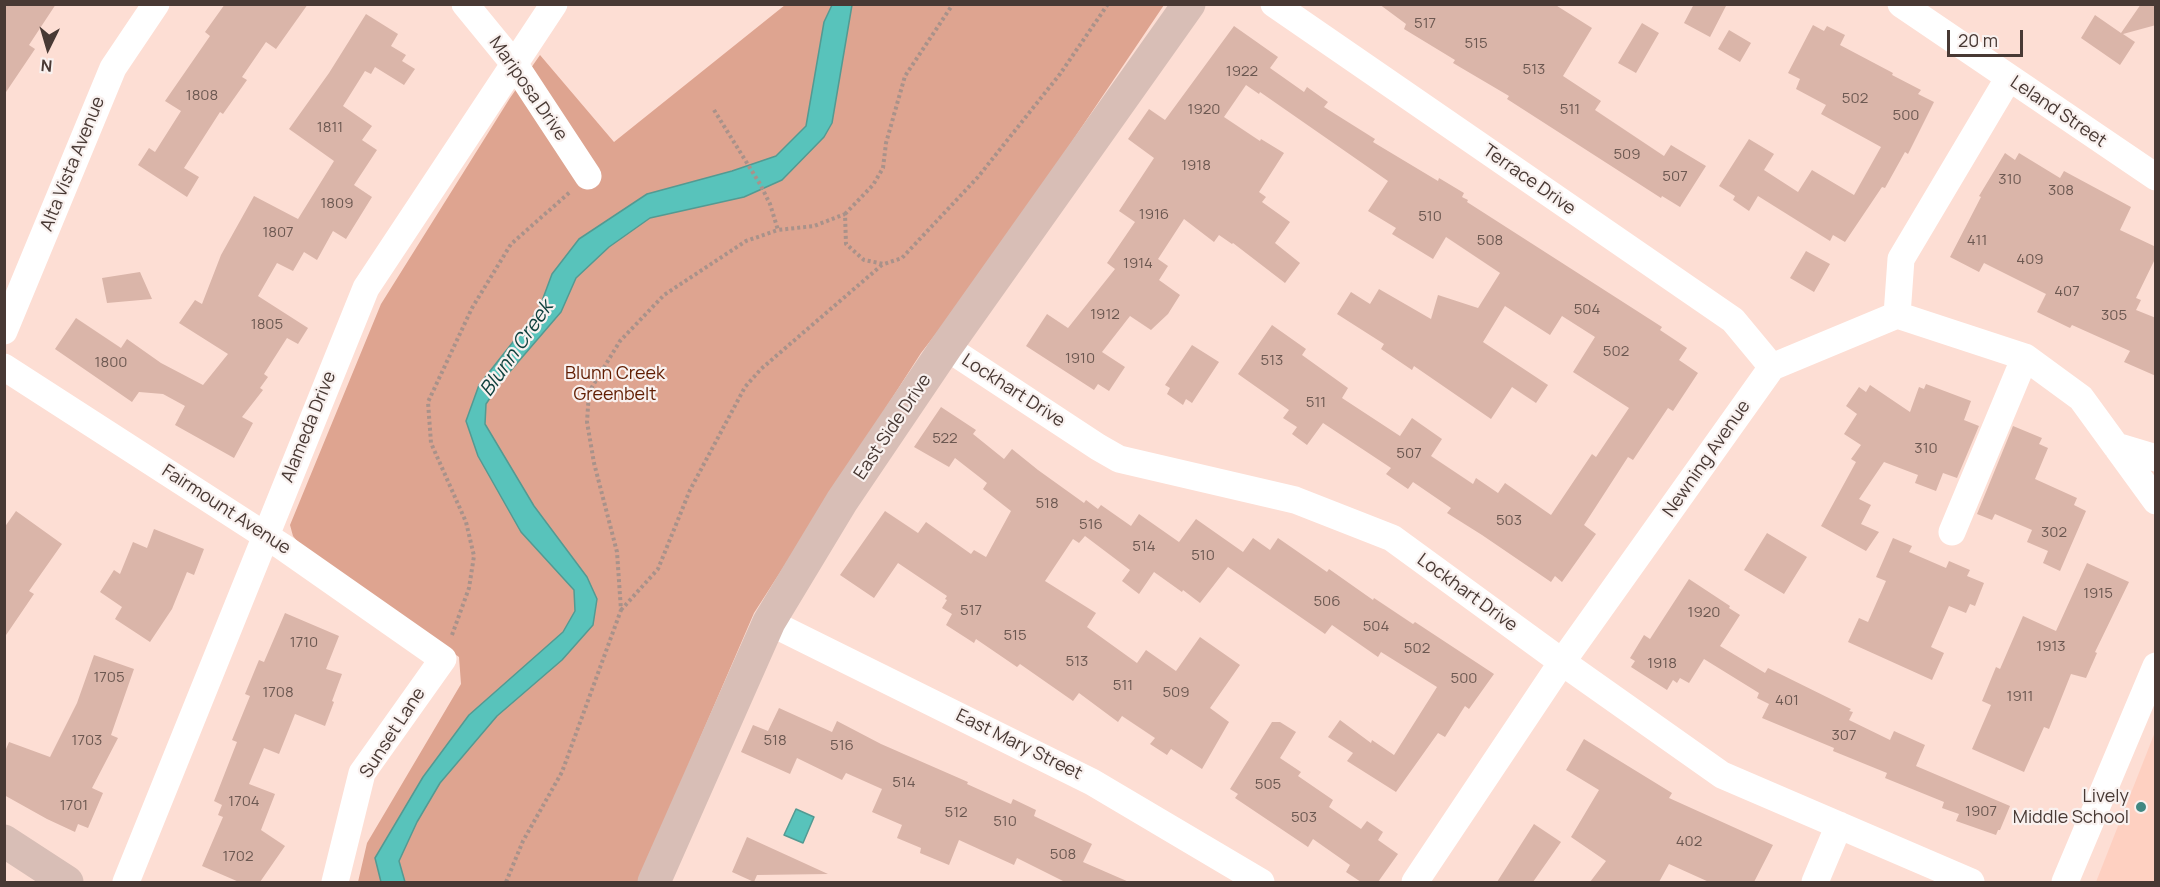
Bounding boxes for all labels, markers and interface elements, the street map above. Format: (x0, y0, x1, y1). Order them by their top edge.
house number: 517 (1414, 15, 1436, 33)
north arrow (18, 18, 78, 78)
scale bar (1950, 18, 2026, 56)
text: 20 m (1958, 28, 1998, 52)
street label: Mariposa Drive (484, 33, 572, 145)
house number: 515 (1464, 35, 1488, 53)
text: N (40, 54, 53, 77)
house number: 513 (1523, 61, 1545, 79)
house number: 1922 (1226, 63, 1258, 81)
street label: Leland Street (2006, 72, 2110, 152)
house number: 1808 (186, 87, 218, 105)
house number: 502 (1842, 90, 1868, 108)
street label: Alta Vista Avenue (36, 94, 110, 234)
house number: 1920 (1188, 101, 1220, 119)
house number: 511 (1560, 101, 1580, 119)
house number: 500 (1893, 107, 1919, 125)
house number: 1811 (317, 119, 343, 137)
street label: Terrace Drive (1478, 140, 1580, 220)
house number: 509 (1613, 146, 1641, 164)
house number: 1918 (1181, 157, 1211, 175)
house number: 507 (1662, 168, 1688, 186)
house number: 310 (1998, 171, 2022, 189)
house number: 308 (2048, 182, 2074, 200)
house number: 1809 (320, 195, 354, 213)
house number: 1916 (1139, 206, 1169, 224)
house number: 510 (1418, 208, 1442, 226)
house number: 1807 (262, 224, 294, 242)
house number: 508 (1477, 232, 1503, 250)
house number: 411 (1967, 232, 1987, 250)
house number: 409 (2016, 251, 2044, 269)
house number: 1914 (1123, 255, 1153, 273)
house number: 407 (2054, 283, 2080, 301)
water label: Blunn Creek (475, 297, 559, 401)
house number: 504 (1574, 301, 1600, 319)
house number: 1912 (1090, 306, 1120, 324)
house number: 305 (2101, 307, 2127, 325)
house number: 1805 (251, 316, 283, 334)
house number: 502 (1603, 343, 1629, 361)
street label: Lockhart Drive (957, 350, 1069, 432)
house number: 1910 (1065, 350, 1095, 368)
house number: 513 (1261, 352, 1283, 370)
house number: 1800 (95, 354, 127, 372)
park label: Blunn Creek Greenbelt (565, 363, 665, 406)
street label: Alameda Drive (277, 368, 341, 486)
street label: East Side Drive (850, 370, 936, 484)
house number: 511 (1306, 394, 1326, 412)
street label: Newning Avenue (1659, 396, 1755, 522)
house number: 522 (932, 430, 958, 448)
house number: 310 (1914, 440, 1938, 458)
house number: 507 (1396, 445, 1422, 463)
street label: Fairmount Avenue (158, 460, 294, 560)
house number: 518 (1035, 495, 1059, 513)
house number: 503 (1496, 512, 1522, 530)
house number: 516 (1079, 516, 1103, 534)
house number: 302 (2041, 524, 2067, 542)
house number: 514 (1132, 538, 1156, 556)
house number: 510 (1191, 547, 1215, 565)
street label: Lockhart Drive (1413, 549, 1521, 637)
house number: 1915 (2083, 585, 2113, 603)
house number: 506 (1313, 593, 1341, 611)
house number: 517 (960, 602, 982, 620)
house number: 1920 (1688, 604, 1720, 622)
house number: 504 (1363, 618, 1389, 636)
house number: 515 (1003, 627, 1027, 645)
house number: 1710 (290, 634, 318, 652)
house number: 1913 (2036, 638, 2066, 656)
house number: 502 (1404, 640, 1430, 658)
house number: 513 (1066, 653, 1088, 671)
house number: 1918 (1647, 655, 1677, 673)
house number: 1705 (93, 669, 125, 687)
house number: 500 (1451, 670, 1477, 688)
house number: 511 (1113, 677, 1133, 695)
house number: 1708 (262, 684, 294, 702)
street label: Sunset Lane (356, 684, 430, 782)
house number: 509 (1162, 684, 1190, 702)
house number: 1911 (2007, 688, 2033, 706)
house number: 401 (1775, 692, 1799, 710)
street label: East Mary Street (952, 705, 1086, 785)
house number: 307 (1832, 727, 1856, 745)
house number: 1703 (72, 732, 102, 750)
house number: 518 (763, 732, 787, 750)
house number: 516 (830, 737, 854, 755)
house number: 514 (892, 774, 916, 792)
house number: 505 (1255, 776, 1281, 794)
place label: Lively Middle School (2013, 786, 2129, 828)
house number: 1704 (228, 793, 260, 811)
house number: 1701 (60, 797, 88, 815)
marker: Lively Middle School (2134, 800, 2148, 814)
house number: 1907 (1965, 803, 1997, 821)
house number: 512 (944, 804, 968, 822)
house number: 503 (1291, 809, 1317, 827)
house number: 510 (993, 813, 1017, 831)
house number: 402 (1676, 833, 1702, 851)
house number: 508 (1050, 846, 1076, 864)
house number: 1702 (222, 848, 254, 866)

